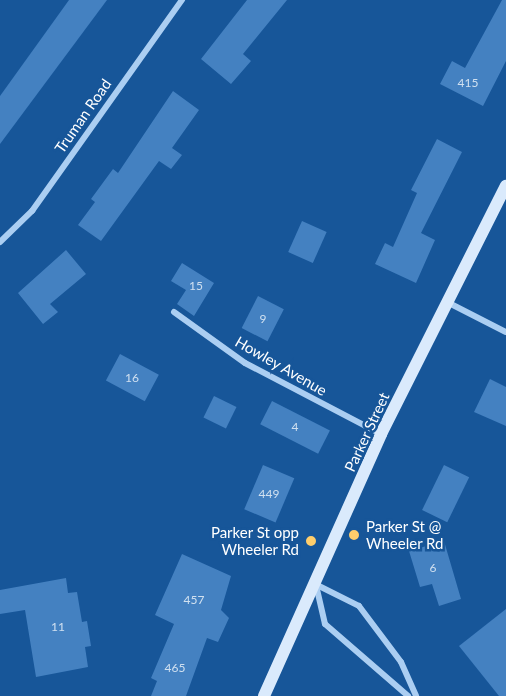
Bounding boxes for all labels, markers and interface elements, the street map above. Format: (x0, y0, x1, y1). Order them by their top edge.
street label: Truman Road (51, 75, 115, 157)
house number: 415 (458, 76, 478, 90)
house number: 15 (189, 279, 203, 293)
house number: 9 (260, 312, 266, 326)
street label: Howley Avenue (232, 332, 330, 400)
house number: 16 (125, 371, 139, 385)
street label: Parker Street (341, 389, 393, 475)
house number: 4 (292, 420, 298, 434)
house number: 449 (259, 487, 279, 501)
place label: Parker St @ Wheeler Rd (366, 517, 444, 552)
place label: Parker St opp Wheeler Rd (211, 523, 299, 558)
marker: Parker St @ Wheeler Rd (347, 528, 361, 542)
marker: Parker St opp Wheeler Rd (304, 534, 318, 548)
house number: 6 (430, 561, 436, 575)
house number: 457 (184, 593, 204, 607)
house number: 11 (51, 620, 65, 634)
house number: 465 (165, 661, 185, 675)

